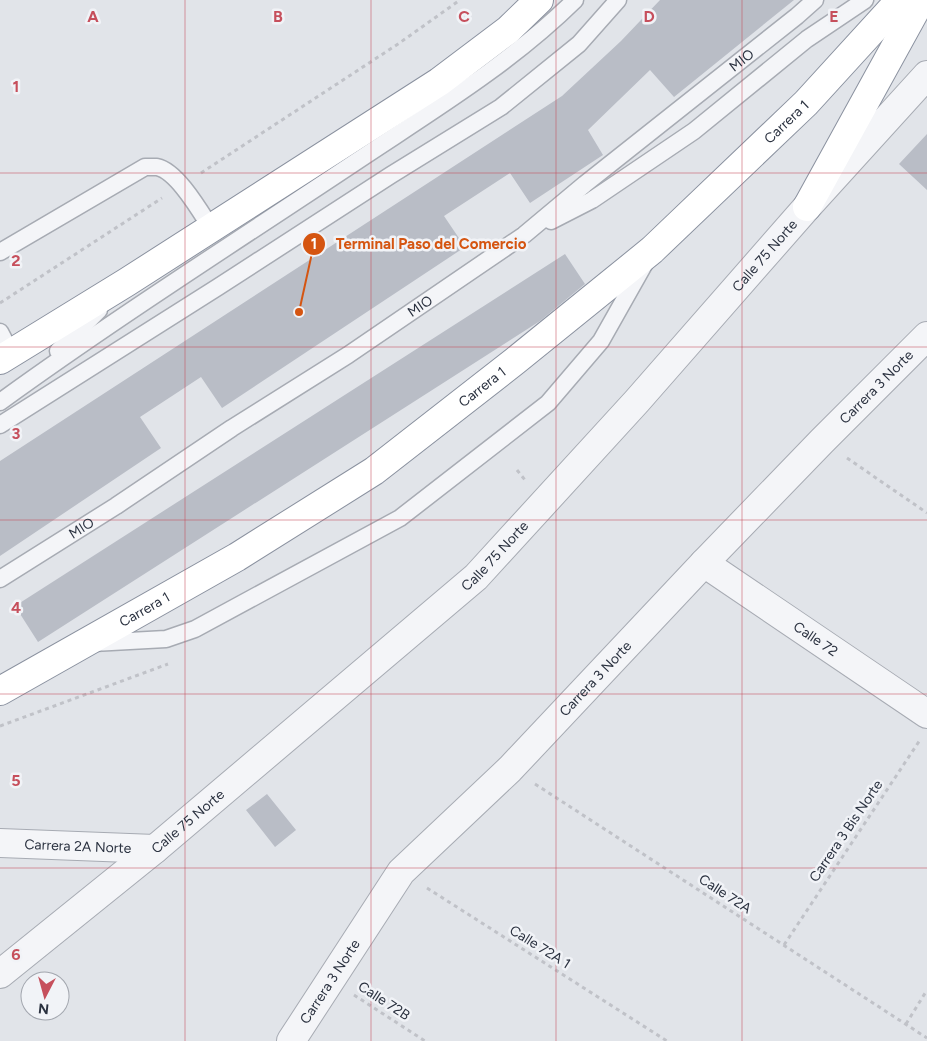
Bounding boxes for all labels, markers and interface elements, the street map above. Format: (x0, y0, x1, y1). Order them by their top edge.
text: A (87, 7, 99, 26)
text: B (273, 7, 283, 26)
text: C (458, 7, 470, 26)
text: D (643, 7, 655, 26)
text: E (829, 7, 839, 26)
street label: MIO (726, 45, 757, 75)
text: 1 (13, 77, 19, 96)
street label: Carrera 1 (760, 96, 812, 147)
street label: Calle 75 Norte (728, 216, 801, 295)
callout: Terminal Paso del Comercio (301, 229, 537, 259)
text: 1 (311, 235, 317, 253)
text: Terminal Paso del Comercio (336, 235, 527, 253)
text: 2 (11, 251, 21, 270)
street label: MIO (404, 291, 436, 320)
street label: Carrera 3 Norte (836, 346, 917, 427)
street label: Carrera 1 (455, 363, 509, 411)
text: 3 (12, 424, 21, 443)
street label: MIO (65, 514, 97, 542)
street label: Calle 75 Norte (458, 517, 532, 594)
street label: Carrera 1 (116, 588, 173, 630)
text: 4 (11, 598, 21, 617)
street label: Calle 72 (790, 618, 841, 660)
street label: Carrera 3 Norte (556, 637, 635, 720)
text: 5 (11, 771, 21, 790)
street label: Carrera 3 Bis Norte (806, 777, 887, 885)
street label: Calle 75 Norte (148, 785, 228, 857)
street label: Carrera 2A Norte (24, 835, 132, 857)
street label: Calle 72A (695, 871, 755, 918)
street label: Calle 72A 1 (506, 922, 574, 972)
street label: Carrera 3 Norte (296, 936, 364, 1027)
text: 6 (11, 945, 21, 964)
north arrow (20, 971, 70, 1021)
street label: Calle 72B (355, 978, 413, 1024)
text: N (37, 999, 50, 1017)

